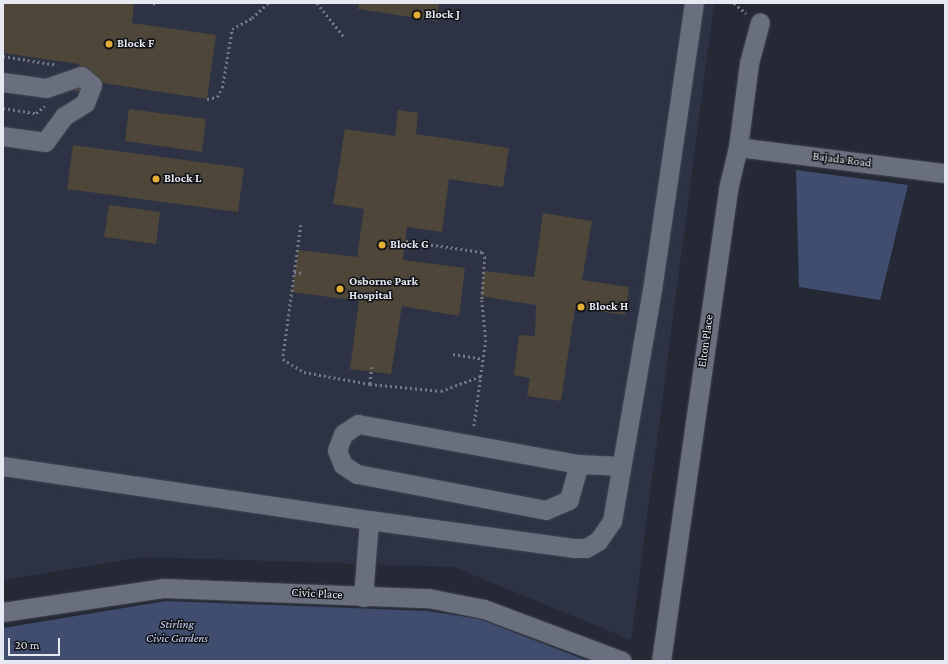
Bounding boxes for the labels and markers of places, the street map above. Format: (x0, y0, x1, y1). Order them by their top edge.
place label: Block J (425, 8, 460, 22)
marker: Block J (412, 10, 422, 20)
place label: Block F (117, 37, 154, 51)
marker: Block F (104, 39, 114, 49)
place label: Block L (164, 172, 201, 186)
marker: Block L (151, 174, 161, 184)
place label: Block G (390, 238, 429, 252)
marker: Block G (377, 240, 387, 250)
place label: Osborne Park Hospital (349, 275, 418, 303)
marker: Osborne Park Hospital (334, 283, 346, 295)
place label: Block H (589, 300, 628, 314)
marker: Block H (576, 302, 586, 312)

